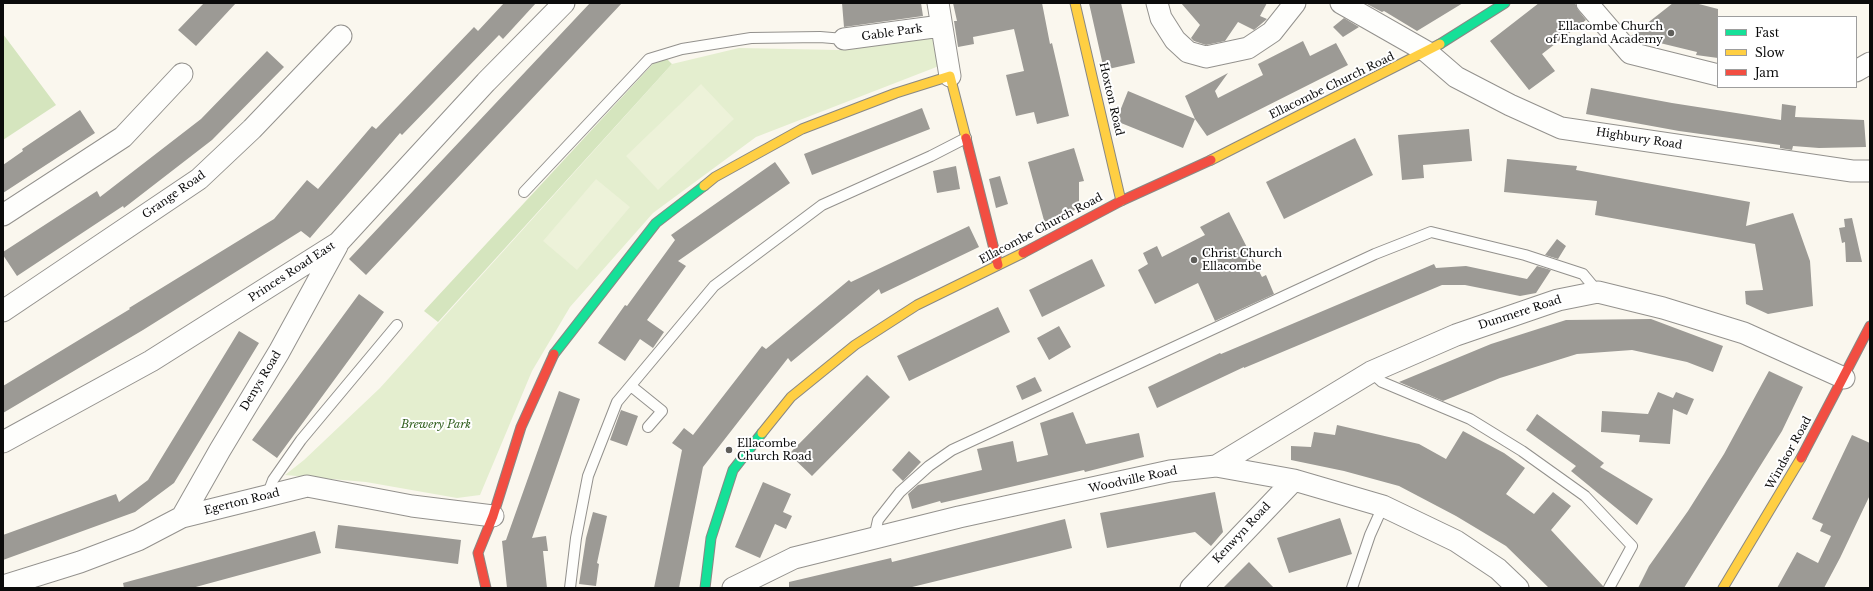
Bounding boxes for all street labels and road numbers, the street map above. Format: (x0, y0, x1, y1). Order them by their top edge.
street label: Gable Park (861, 22, 923, 44)
street label: Ellacombe Church Road (1267, 50, 1397, 122)
street label: Hoxton Road (1096, 61, 1126, 137)
street label: Highbury Road (1595, 126, 1683, 152)
street label: Grange Road (140, 168, 208, 222)
street label: Ellacombe Church Road (977, 191, 1105, 267)
street label: Princes Road East (246, 239, 338, 305)
street label: Dunmere Road (1477, 293, 1563, 333)
street label: Denys Road (238, 349, 284, 413)
street label: Windsor Road (1763, 414, 1815, 492)
street label: Woodville Road (1088, 464, 1178, 496)
street label: Egerton Road (203, 486, 281, 518)
street label: Kenwyn Road (1210, 500, 1274, 566)

